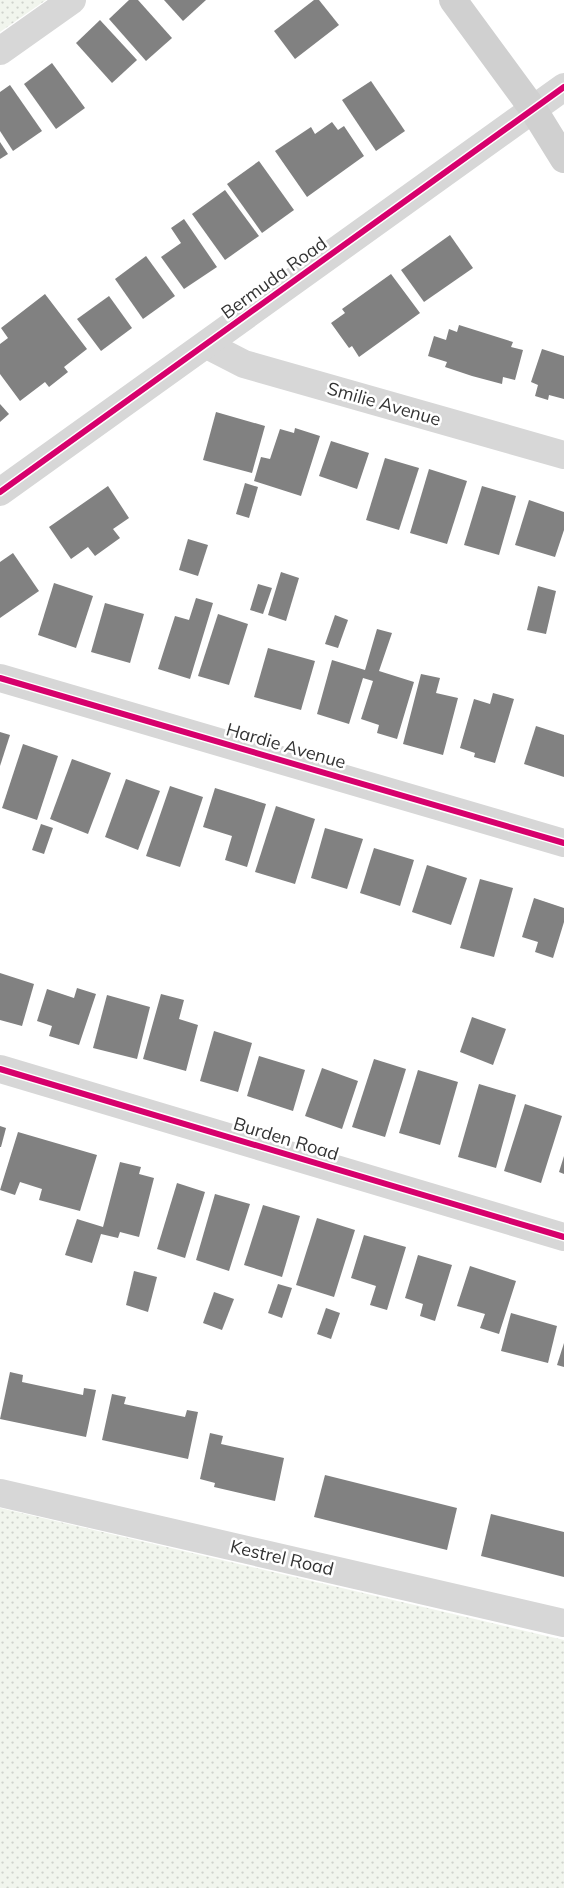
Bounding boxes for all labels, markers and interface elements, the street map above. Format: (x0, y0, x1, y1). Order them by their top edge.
street label: Bermuda Road (216, 232, 331, 324)
street label: Smilie Avenue (325, 376, 444, 431)
street label: Hardie Avenue (224, 717, 349, 774)
street label: Burden Road (231, 1112, 342, 1165)
street label: Kestrel Road (228, 1534, 336, 1581)

